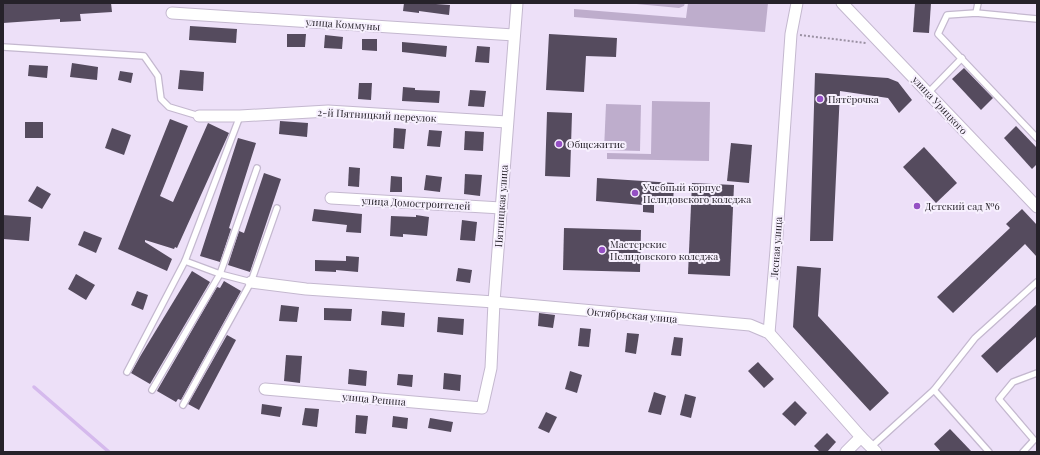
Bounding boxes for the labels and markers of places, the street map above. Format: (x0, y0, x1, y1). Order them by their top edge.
place label: Пятёрочка (828, 92, 879, 106)
marker: Пятёрочка (815, 94, 825, 104)
place label: Общежитие (567, 137, 625, 151)
marker: Общежитие (554, 139, 564, 149)
place label: Учебный корпус Нелидовского коледжа (642, 180, 751, 206)
marker: Учебный корпус Нелидовского коледжа (630, 188, 640, 198)
place label: Детский сад №6 (925, 199, 1000, 213)
marker: Детский сад №6 (912, 201, 922, 211)
place label: Мастерские Нелидовского коледжа (610, 237, 718, 263)
marker: Мастерские Нелидовского коледжа (597, 245, 607, 255)

